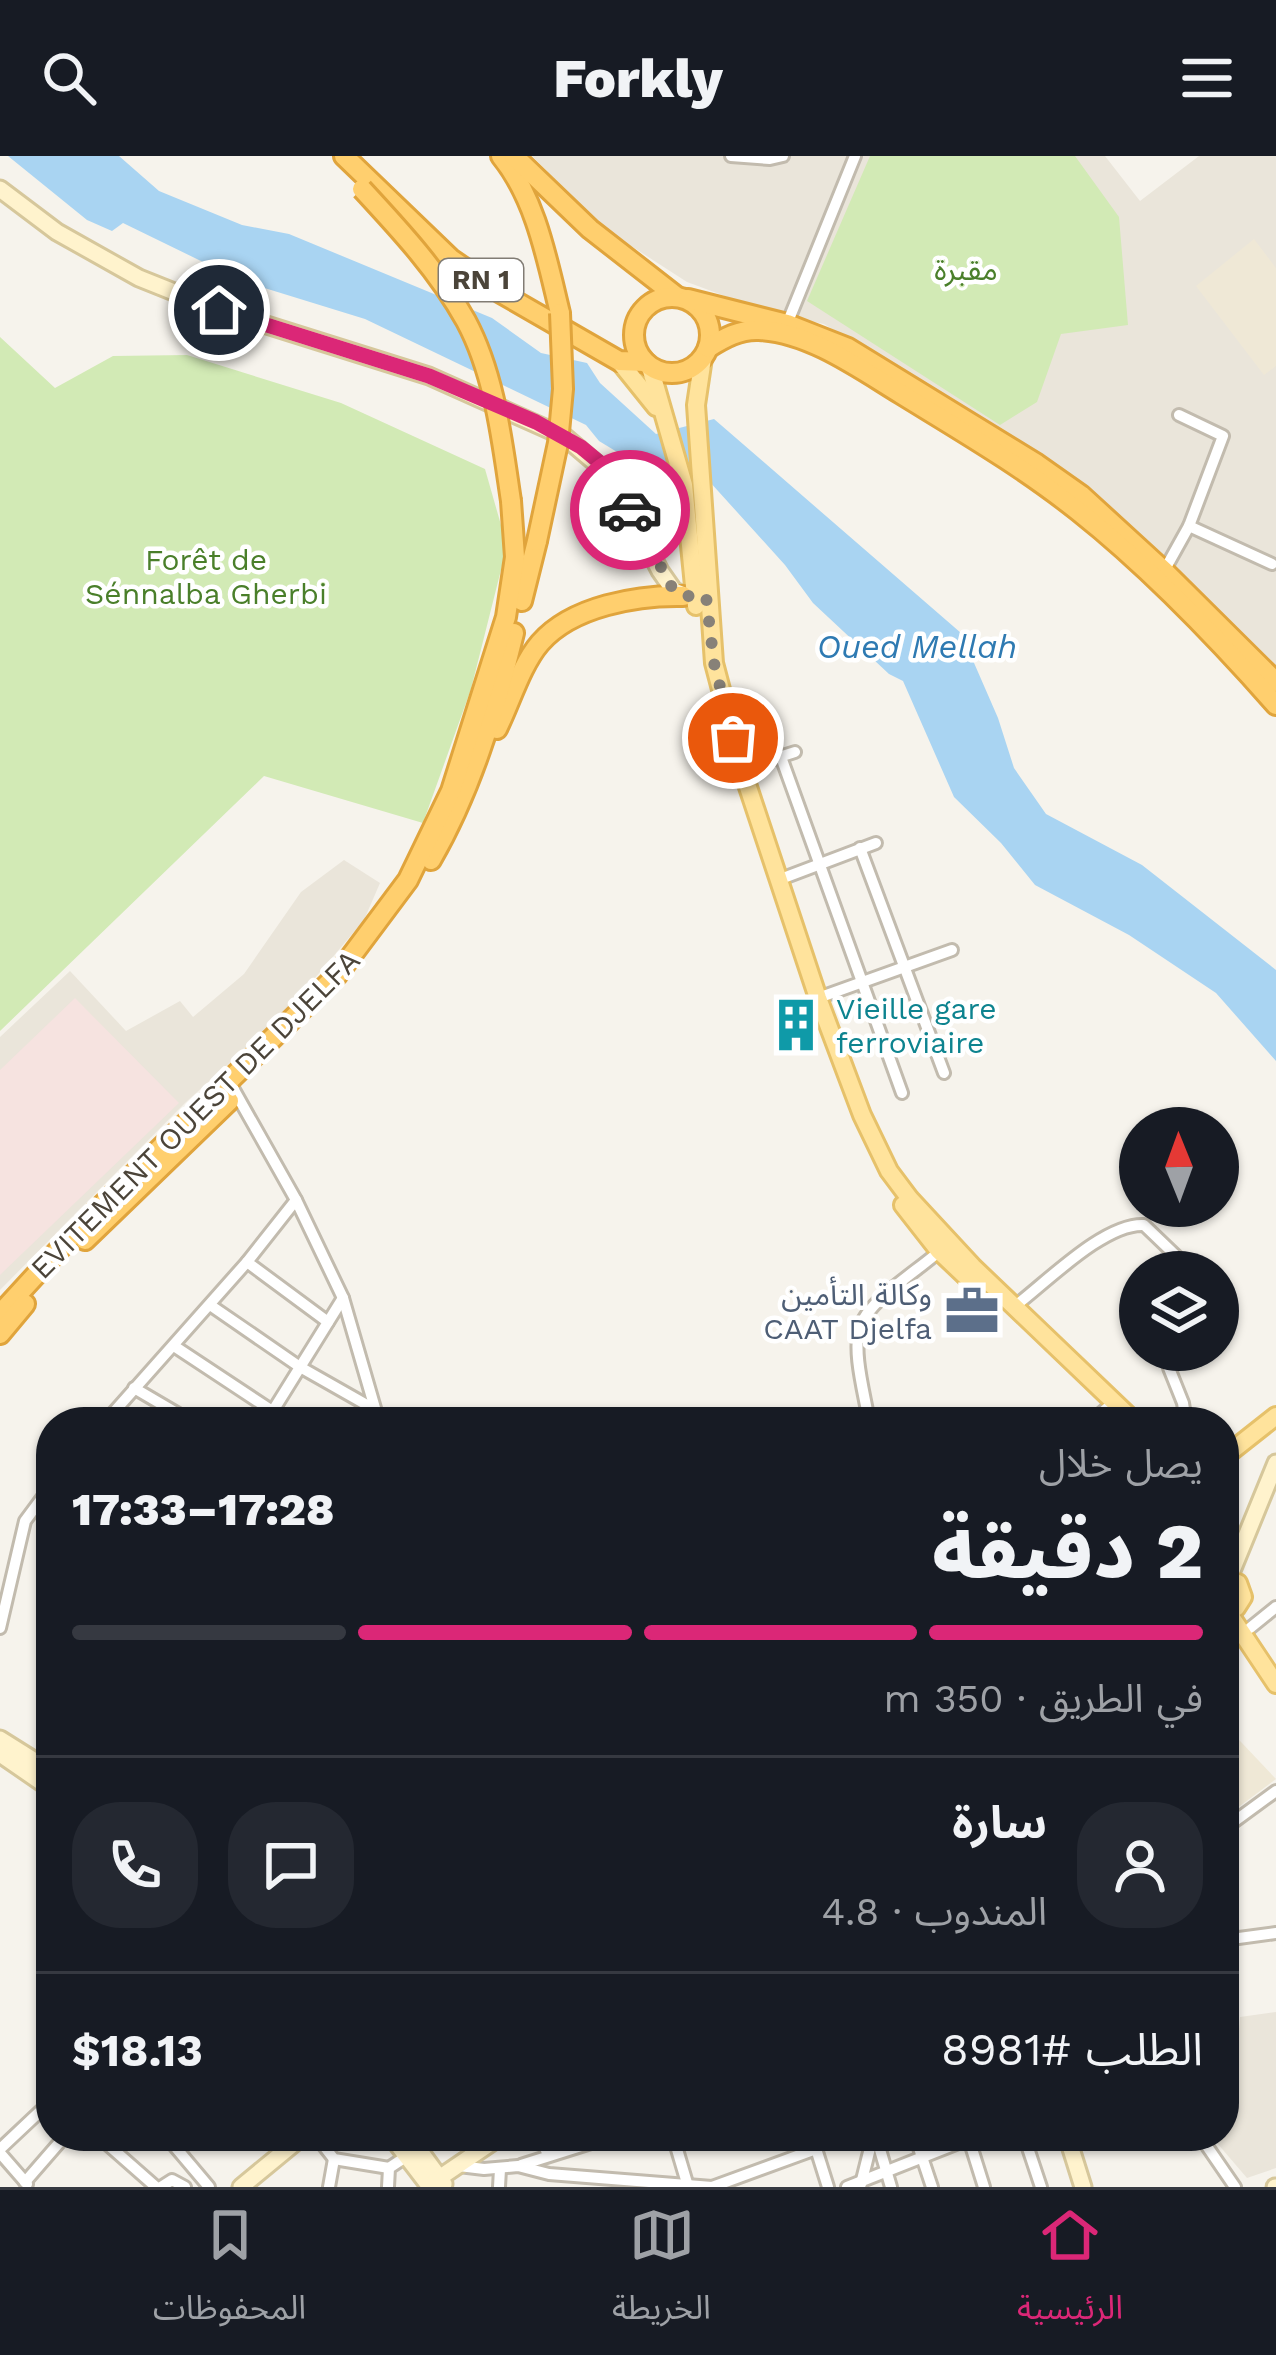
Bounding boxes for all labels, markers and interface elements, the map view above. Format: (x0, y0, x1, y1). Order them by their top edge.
icon: search (36, 45, 102, 111)
icon: menu (1174, 45, 1240, 111)
text: Forkly (553, 47, 723, 110)
park label: مقبرة (934, 252, 998, 287)
pin (168, 259, 270, 361)
road number: RN 1 (439, 259, 523, 301)
icon: home (186, 277, 252, 343)
courier (570, 450, 690, 570)
icon: car (597, 477, 663, 543)
park label: Forêt de Sénnalba Gherbi (85, 542, 327, 611)
water label: Oued Mellah (817, 627, 1017, 666)
pin (682, 687, 784, 789)
icon: bag (700, 705, 766, 771)
street label: EVITEMENT OUEST DE DJELFA (23, 942, 367, 1286)
place label: Vieille gare ferroviaire (836, 991, 997, 1060)
building icon: Vieille gare ferroviaire (767, 996, 825, 1054)
north arrow (1119, 1107, 1239, 1227)
map controls (1119, 1107, 1239, 1371)
button: layers (1119, 1251, 1239, 1371)
place label: وكالة التأمين CAAT Djelfa (763, 1276, 932, 1346)
office icon: وكالة التأمين CAAT Djelfa (943, 1282, 1001, 1340)
text: يصل خلال (1039, 1441, 1203, 1486)
text: 17:28–17:33 (72, 1483, 334, 1536)
text: 2 دقيقة (932, 1505, 1203, 1597)
text: في الطريق · 350 m (883, 1676, 1203, 1721)
text: سارة (952, 1796, 1047, 1849)
button: phone (72, 1802, 198, 1928)
button: chat (228, 1802, 354, 1928)
button: person (1077, 1802, 1203, 1928)
text: المندوب · 4.8 (822, 1889, 1047, 1934)
text: الطلب #8981 (941, 2023, 1203, 2076)
text: $18.13 (72, 2024, 203, 2077)
tab: المحفوظات (153, 2202, 306, 2343)
tab: الخريطة (612, 2202, 711, 2343)
tab: الرئيسية (1017, 2202, 1123, 2343)

